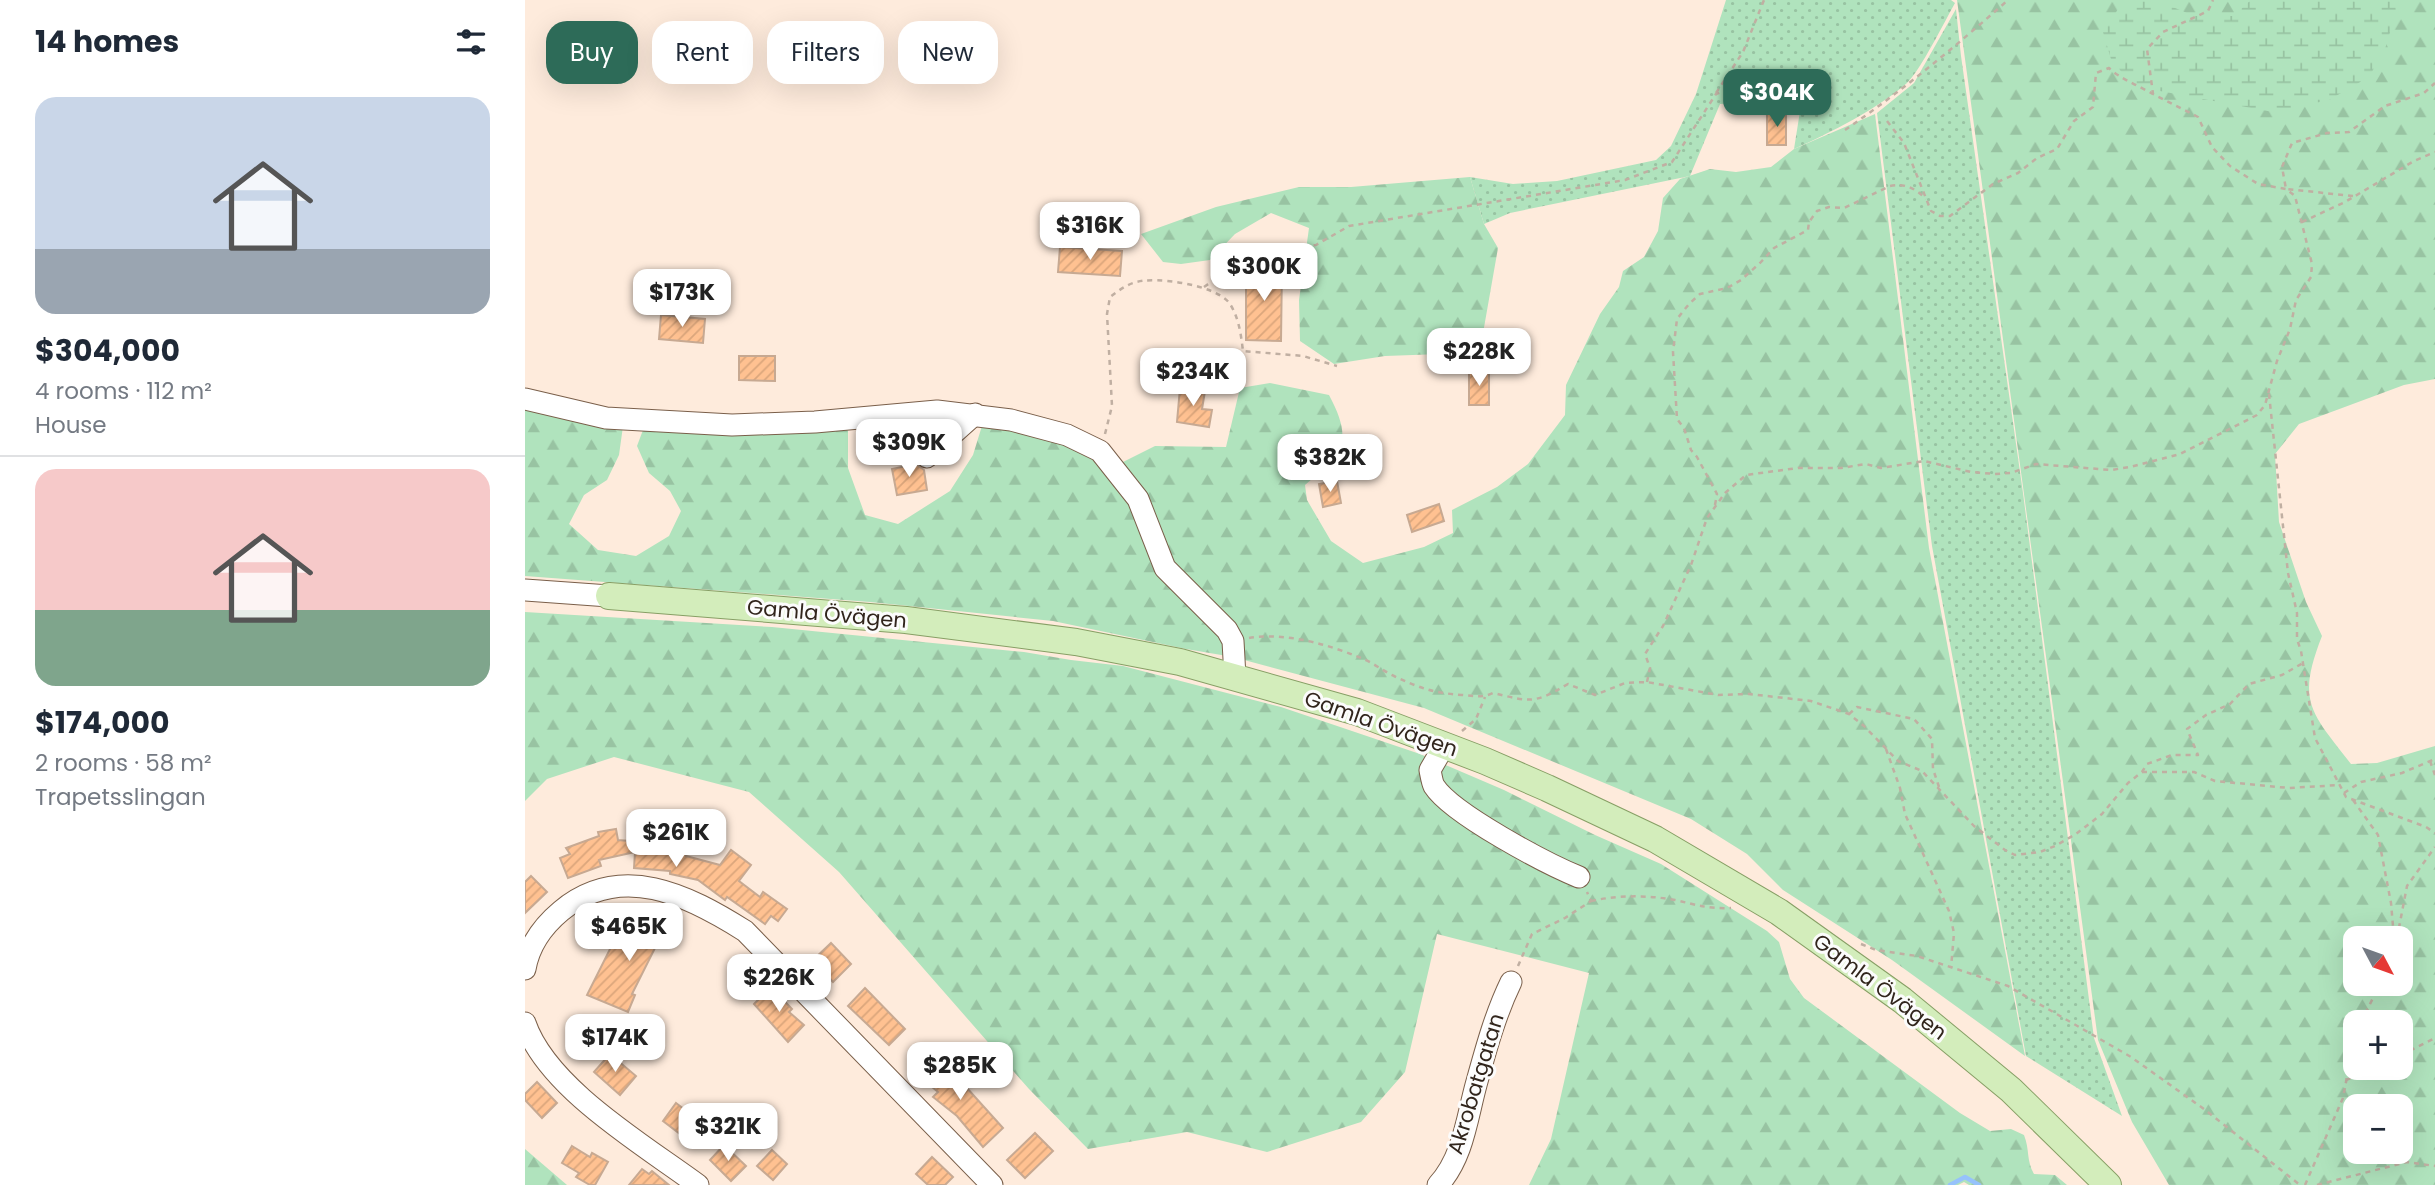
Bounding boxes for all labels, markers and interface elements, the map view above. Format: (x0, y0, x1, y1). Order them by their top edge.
text: 14 homes (35, 20, 179, 63)
chip: Buy (546, 21, 638, 84)
chip: Rent (652, 21, 753, 84)
chip: Filters (767, 21, 884, 84)
chip: New (898, 21, 998, 84)
icon: filters (452, 23, 490, 61)
pin: $304K (1728, 69, 1826, 129)
text: $304K (1739, 76, 1815, 108)
icon: home (200, 143, 326, 269)
pin: $316K (1041, 202, 1139, 262)
text: $316K (1056, 209, 1124, 241)
pin: $300K (1215, 244, 1313, 303)
text: $300K (1226, 250, 1302, 282)
pin: $173K (633, 270, 731, 329)
text: $173K (649, 276, 715, 308)
pin: $228K (1430, 328, 1528, 388)
text: $304,000 (35, 329, 180, 372)
text: $228K (1443, 335, 1515, 367)
pin: $234K (1144, 348, 1242, 408)
text: $234K (1156, 355, 1230, 387)
text: 4 rooms · 112 m² (35, 375, 212, 407)
text: House (35, 409, 107, 441)
pin: $309K (860, 420, 958, 479)
text: $309K (872, 426, 946, 458)
pin: $382K (1281, 434, 1379, 494)
text: $382K (1293, 441, 1367, 473)
icon: home (200, 515, 326, 641)
street label: Gamla Övägen (746, 592, 908, 635)
street label: Gamla Övägen (1301, 684, 1462, 763)
text: $174,000 (35, 701, 170, 744)
text: 2 rooms · 58 m² (35, 747, 212, 779)
text: Trapetsslingan (35, 781, 206, 813)
pin: $261K (627, 810, 725, 869)
text: $261K (642, 816, 710, 848)
pin: $465K (580, 904, 678, 963)
text: $465K (591, 910, 667, 942)
north arrow (2343, 926, 2413, 996)
map controls (2343, 926, 2413, 1164)
street label: Gamla Övägen (1808, 927, 1953, 1046)
pin: $226K (730, 954, 828, 1014)
text: $226K (743, 961, 815, 993)
street label: Akrobatgatan (1440, 1010, 1511, 1158)
button: + (2343, 1010, 2413, 1080)
pin: $174K (566, 1014, 664, 1074)
text: $174K (581, 1021, 649, 1053)
pin: $285K (911, 1042, 1009, 1102)
text: $285K (923, 1049, 997, 1081)
button: − (2343, 1094, 2413, 1164)
pin: $321K (679, 1104, 777, 1163)
text: $321K (695, 1110, 761, 1142)

